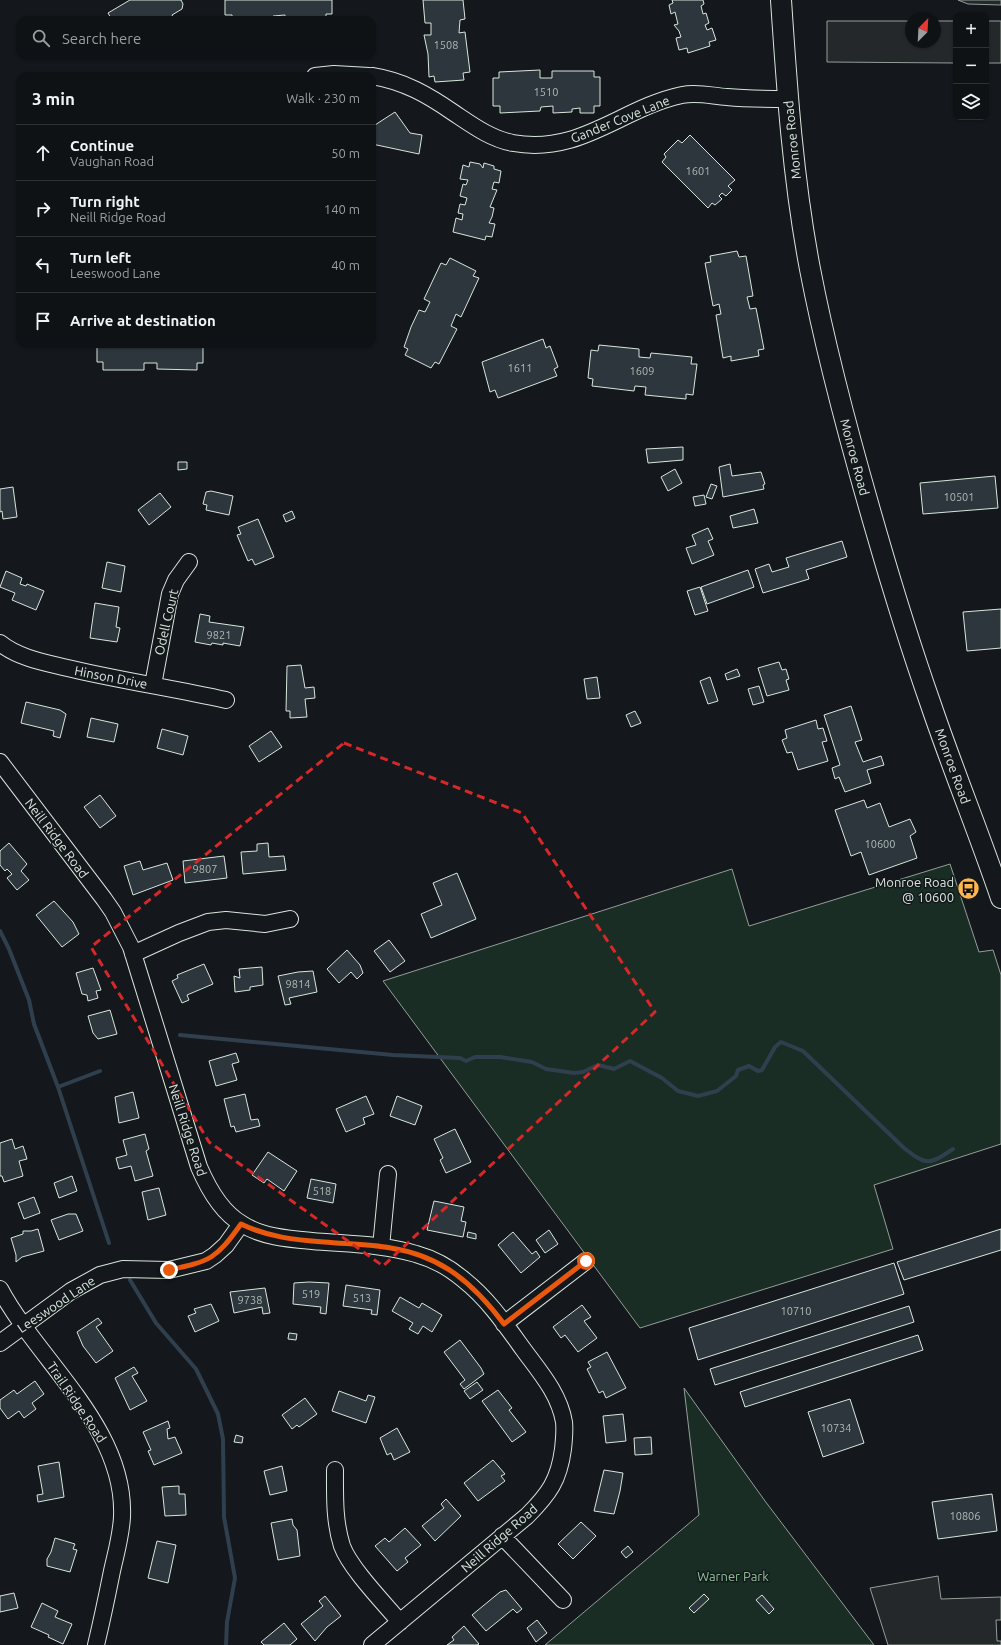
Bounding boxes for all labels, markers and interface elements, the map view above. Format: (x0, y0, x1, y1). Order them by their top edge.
north arrow (905, 12, 941, 48)
map controls (953, 12, 989, 120)
button: + (953, 12, 989, 48)
search box (16, 16, 376, 60)
icon: search (30, 27, 52, 49)
text: Search here (62, 30, 141, 47)
house number: 1508 (434, 39, 458, 51)
button: − (953, 48, 989, 84)
button: layers (953, 84, 989, 120)
house number: 1510 (534, 86, 558, 98)
text: 3 min (32, 89, 75, 108)
text: Walk · 230 m (286, 91, 360, 105)
street label: Gander Cove Lane (569, 93, 671, 145)
street label: Monroe Road (781, 100, 803, 180)
text: Continue (70, 137, 134, 154)
icon: ahead (32, 142, 54, 164)
text: 50 m (331, 146, 360, 160)
text: Vaughan Road (70, 154, 154, 168)
house number: 1601 (686, 165, 710, 177)
text: Turn right (70, 193, 140, 210)
icon: right (32, 198, 54, 220)
text: 140 m (324, 202, 360, 216)
text: Neill Ridge Road (70, 210, 166, 224)
text: Turn left (70, 249, 131, 266)
icon: left (32, 254, 54, 276)
text: 40 m (331, 258, 360, 272)
text: Leeswood Lane (70, 266, 160, 280)
icon: arrive (32, 310, 54, 332)
text: Arrive at destination (70, 312, 216, 329)
house number: 1611 (508, 362, 532, 374)
house number: 1609 (630, 365, 654, 377)
street label: Monroe Road (838, 417, 872, 497)
house number: 10501 (943, 491, 975, 503)
street label: Odell Court (152, 587, 180, 657)
house number: 9821 (207, 629, 231, 641)
street label: Hinson Drive (73, 663, 149, 691)
street label: Monroe Road (933, 727, 973, 805)
street label: Neill Ridge Road (23, 795, 91, 881)
house number: 10600 (864, 838, 896, 850)
house number: 9807 (193, 863, 217, 875)
place label: Monroe Road @ 10600 (875, 875, 954, 904)
bus stop icon: Monroe Road @ 10600 (956, 876, 982, 902)
house number: 9814 (286, 978, 310, 990)
street label: Neill Ridge Road (167, 1082, 209, 1178)
house number: 518 (313, 1185, 331, 1197)
route start (577, 1252, 595, 1270)
route end (160, 1261, 178, 1279)
street label: Leeswood Lane (15, 1273, 97, 1335)
house number: 519 (302, 1288, 320, 1300)
house number: 513 (353, 1292, 371, 1304)
house number: 9738 (238, 1294, 262, 1306)
house number: 10710 (780, 1305, 812, 1317)
street label: Trail Ridge Road (45, 1359, 109, 1445)
house number: 10734 (820, 1422, 852, 1434)
street label: Neill Ridge Road (458, 1501, 540, 1575)
house number: 10806 (949, 1510, 981, 1522)
park label: Warner Park (697, 1569, 769, 1583)

